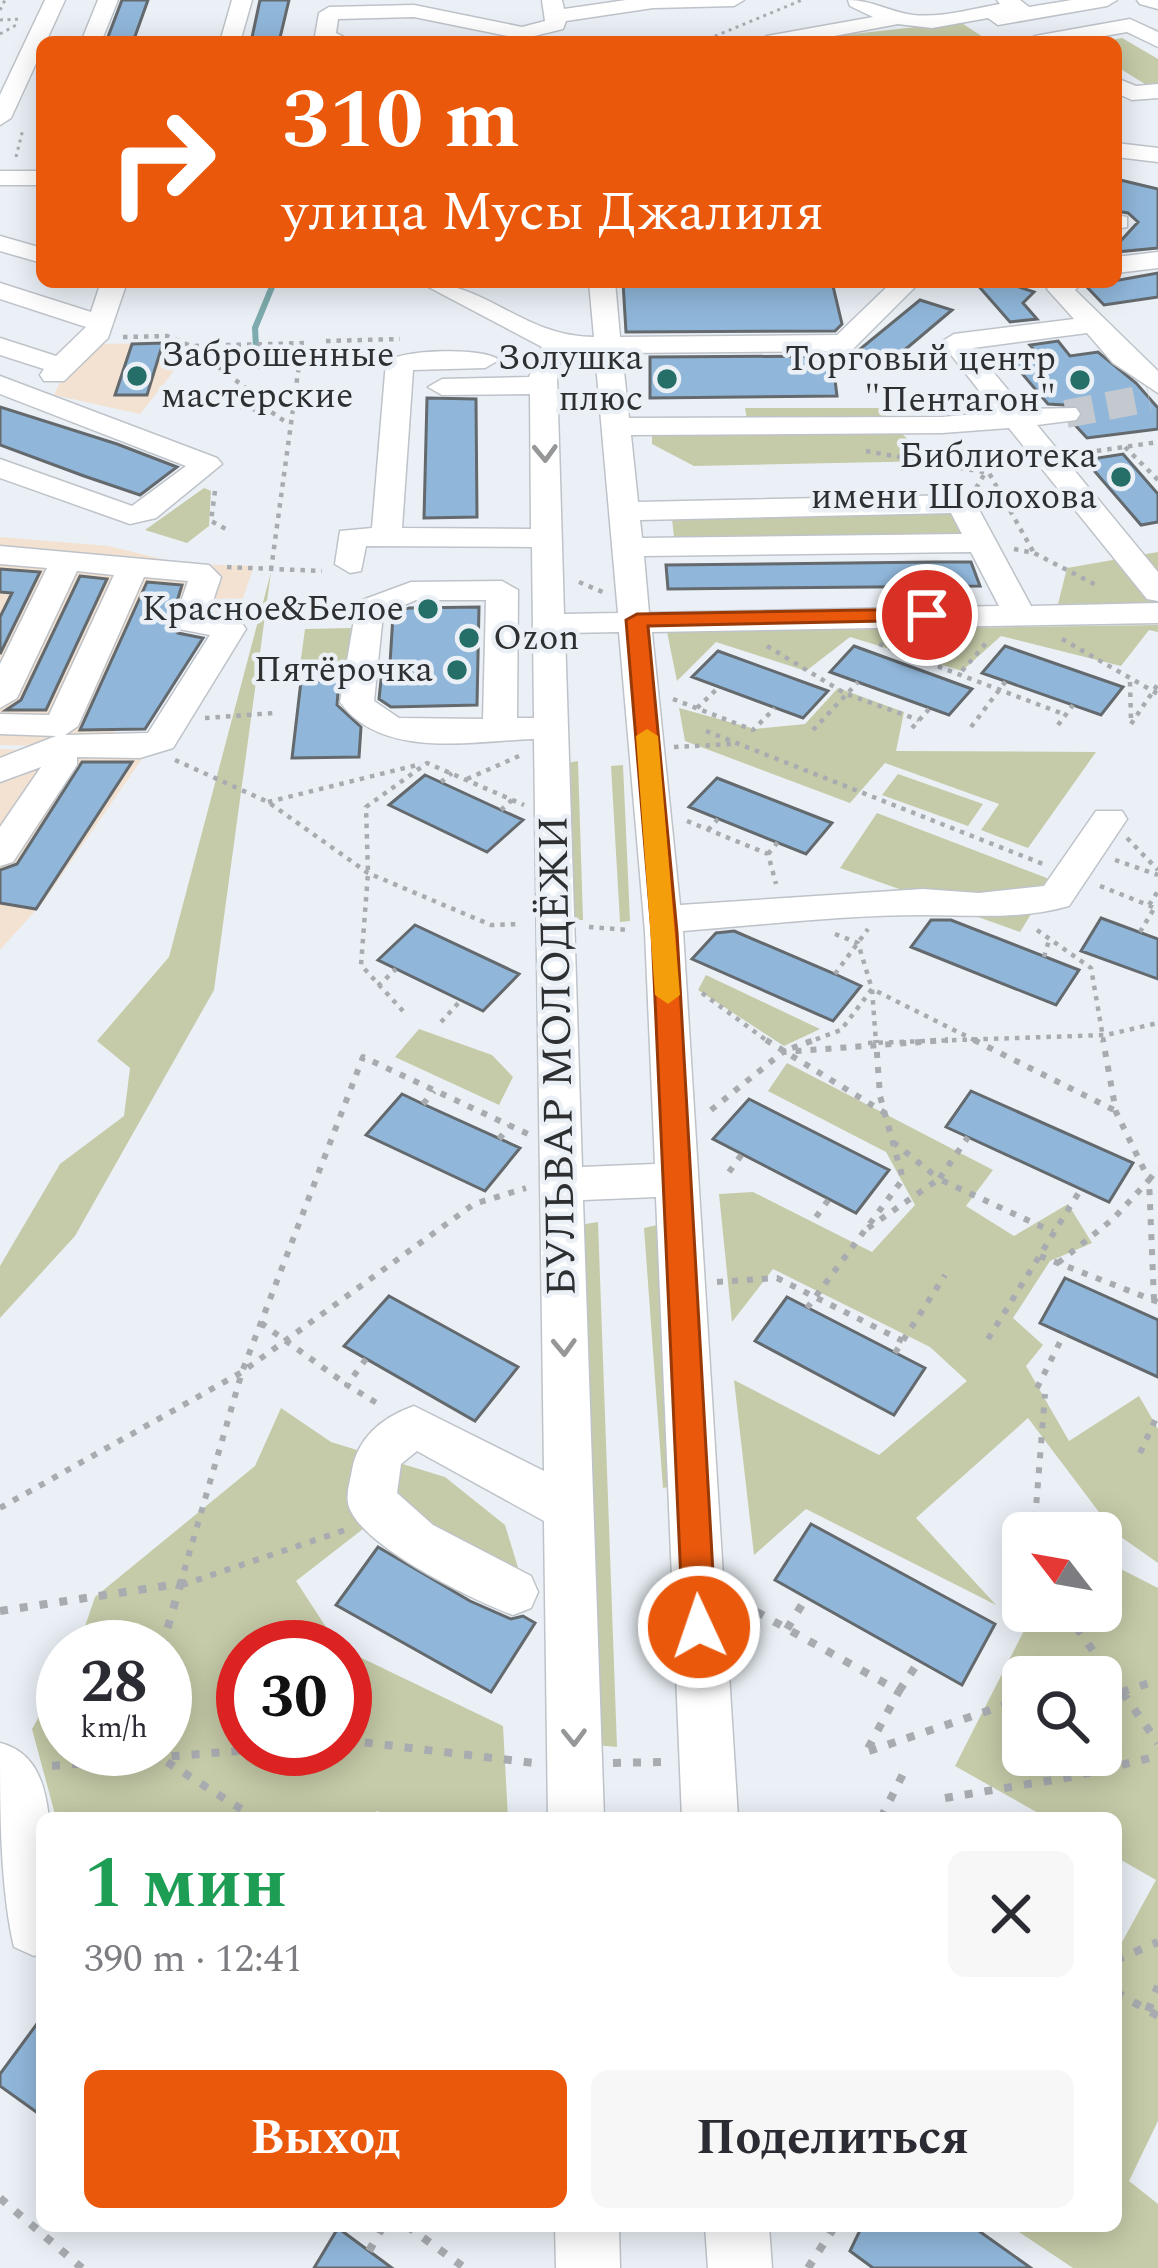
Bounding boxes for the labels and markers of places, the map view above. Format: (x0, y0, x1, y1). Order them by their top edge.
place label: Заброшенные мастерские (161, 328, 394, 424)
place label: Золушка плюс (497, 331, 643, 427)
place label: Торговый центр "Пентагон" (785, 332, 1056, 428)
marker: Заброшенные мастерские (124, 363, 150, 389)
marker: Золушка плюс (654, 366, 680, 392)
marker: Торговый центр "Пентагон" (1067, 367, 1093, 393)
place label: Библиотека имени Шолохова (811, 429, 1097, 525)
marker: Библиотека имени Шолохова (1108, 464, 1134, 490)
pin (876, 564, 978, 666)
place label: Красное&Белое (141, 582, 404, 637)
marker: Красное&Белое (415, 596, 441, 622)
place label: Ozon (493, 611, 579, 666)
marker: Ozon (456, 625, 482, 651)
place label: Пятёрочка (254, 643, 433, 698)
marker: Пятёрочка (444, 657, 470, 683)

